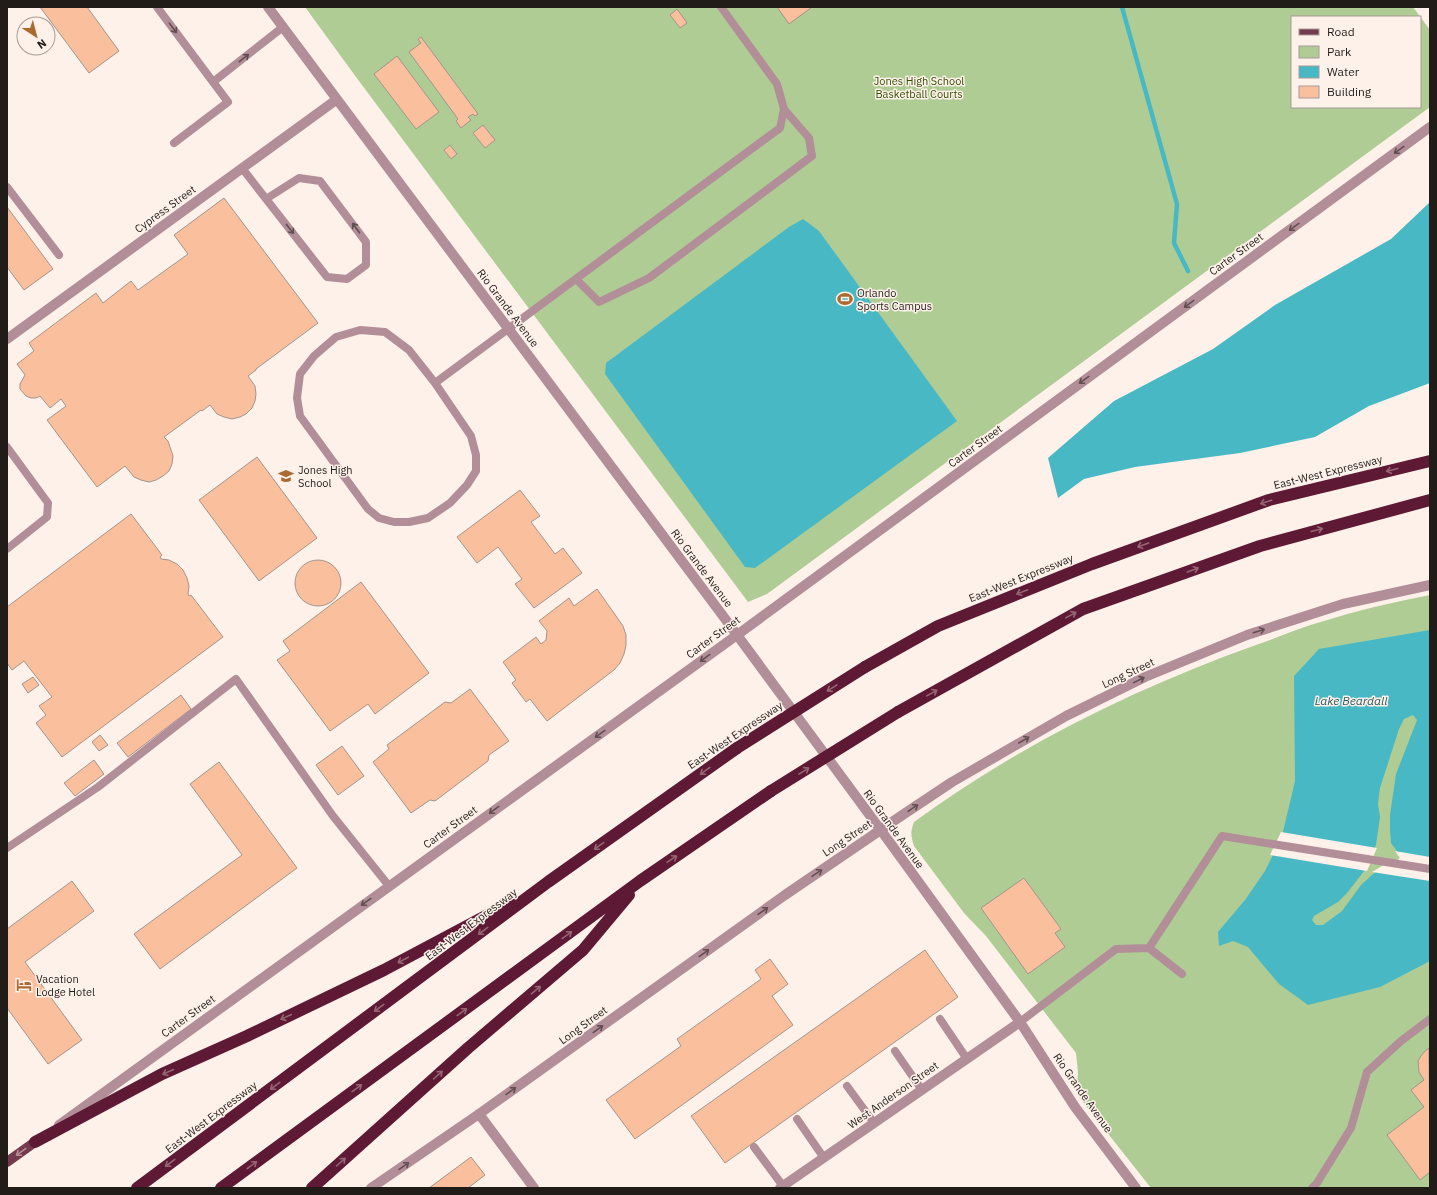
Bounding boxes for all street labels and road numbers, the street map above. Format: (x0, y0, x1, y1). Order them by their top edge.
street label: Cypress Street (132, 182, 198, 236)
street label: Carter Street (1206, 230, 1266, 278)
street label: Rio Grande Avenue (474, 266, 542, 350)
street label: Carter Street (945, 422, 1005, 470)
street label: East-West Expressway (1272, 452, 1384, 492)
street label: Rio Grande Avenue (668, 526, 736, 610)
street label: East-West Expressway (967, 550, 1076, 605)
street label: Carter Street (683, 613, 743, 661)
street label: Long Street (1099, 655, 1157, 691)
street label: East-West Expressway (685, 698, 786, 772)
street label: Rio Grande Avenue (861, 787, 927, 871)
street label: Carter Street (420, 803, 480, 851)
street label: Long Street (820, 816, 874, 860)
street label: East-West Expressway (422, 885, 520, 963)
street label: Carter Street (158, 992, 218, 1040)
street label: Long Street (556, 1003, 610, 1047)
street label: Rio Grande Avenue (1050, 1050, 1116, 1136)
street label: West Anderson Street (845, 1058, 941, 1132)
street label: East-West Expressway (162, 1078, 260, 1156)

